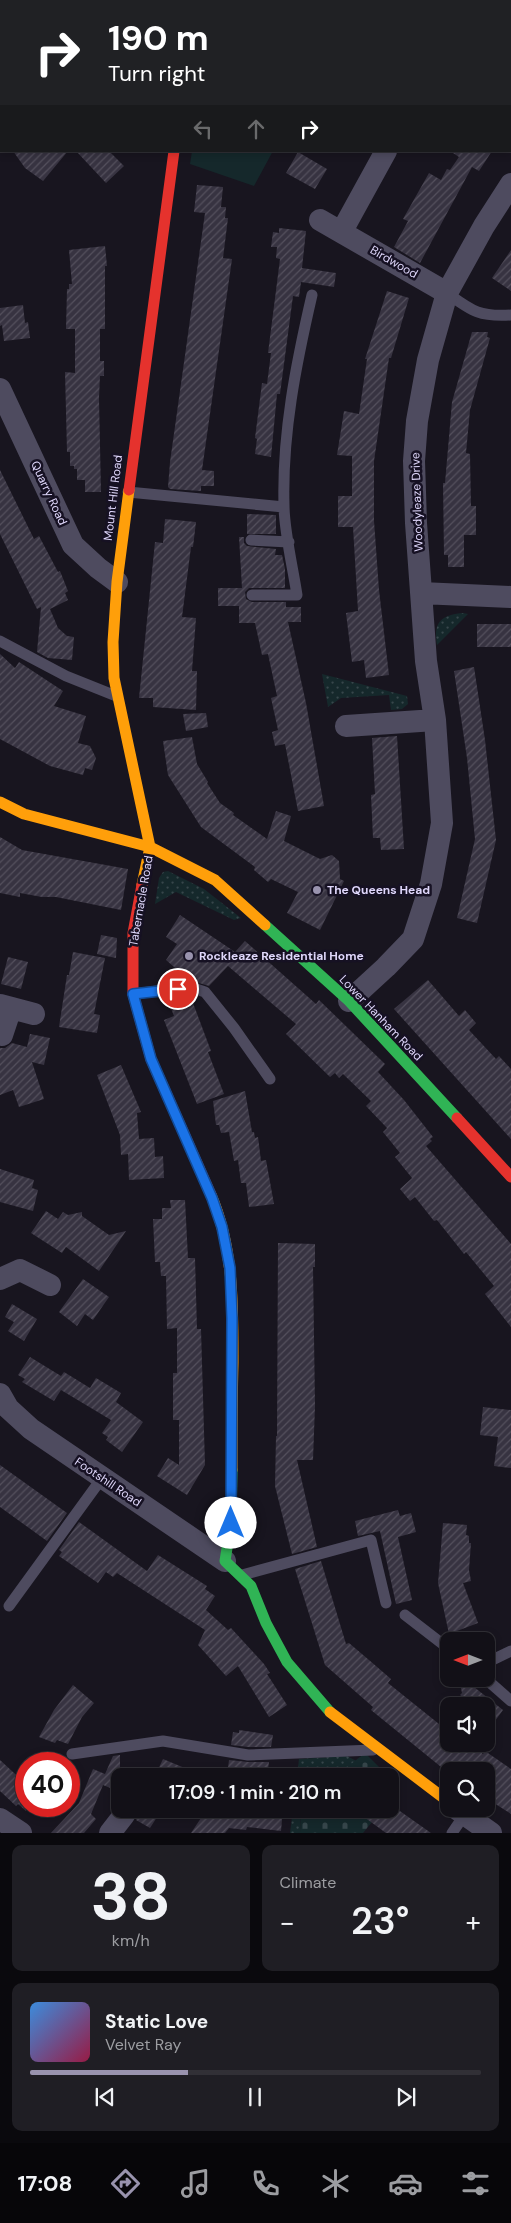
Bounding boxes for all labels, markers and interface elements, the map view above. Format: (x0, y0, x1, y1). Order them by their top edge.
text: 190 m (108, 15, 209, 61)
icon: right (25, 20, 90, 85)
text: Turn right (108, 59, 205, 88)
icon: left (189, 115, 217, 143)
icon: ahead (242, 115, 270, 143)
icon: right (295, 115, 323, 143)
street label: Birdwood (367, 242, 421, 282)
street label: Woodyleaze Drive (407, 452, 427, 552)
street label: Mount Hill Road (100, 454, 126, 542)
street label: Quarry Road (27, 458, 71, 528)
street label: Tabernacle Road (125, 854, 157, 948)
place label: The Queens Head (327, 882, 430, 898)
marker: The Queens Head (311, 884, 323, 896)
place label: Rockleaze Residential Home (199, 948, 364, 964)
marker: Rockleaze Residential Home (183, 950, 195, 962)
pin (157, 968, 199, 1010)
street label: Lower Hanham Road (336, 972, 426, 1064)
icon: arrive (164, 975, 192, 1003)
street label: Footshill Road (72, 1454, 144, 1510)
position arrow (204, 1496, 256, 1548)
north arrow (440, 1632, 495, 1688)
map controls (440, 1632, 495, 1817)
button: sound (440, 1697, 495, 1752)
speed limit sign: 40 (15, 1752, 80, 1817)
button: search (440, 1762, 495, 1817)
text: 17:09 · 1 min · 210 m (169, 1780, 341, 1805)
text: 38 (91, 1855, 171, 1939)
text: Climate (280, 1872, 336, 1893)
text: 23° (351, 1896, 409, 1946)
text: − (280, 1904, 295, 1941)
text: + (466, 1904, 481, 1941)
text: km/h (112, 1930, 150, 1951)
text: Static Love (105, 2009, 208, 2034)
text: Velvet Ray (105, 2034, 181, 2055)
icon: previous (91, 2083, 119, 2111)
icon: pause (241, 2083, 269, 2111)
icon: next (392, 2083, 420, 2111)
icon: directions (108, 2166, 143, 2201)
icon: music (178, 2166, 213, 2201)
icon: phone (248, 2166, 283, 2201)
icon: climate (318, 2166, 353, 2201)
icon: car (388, 2166, 423, 2201)
icon: filters (458, 2166, 493, 2201)
text: 17:08 (18, 2169, 72, 2198)

